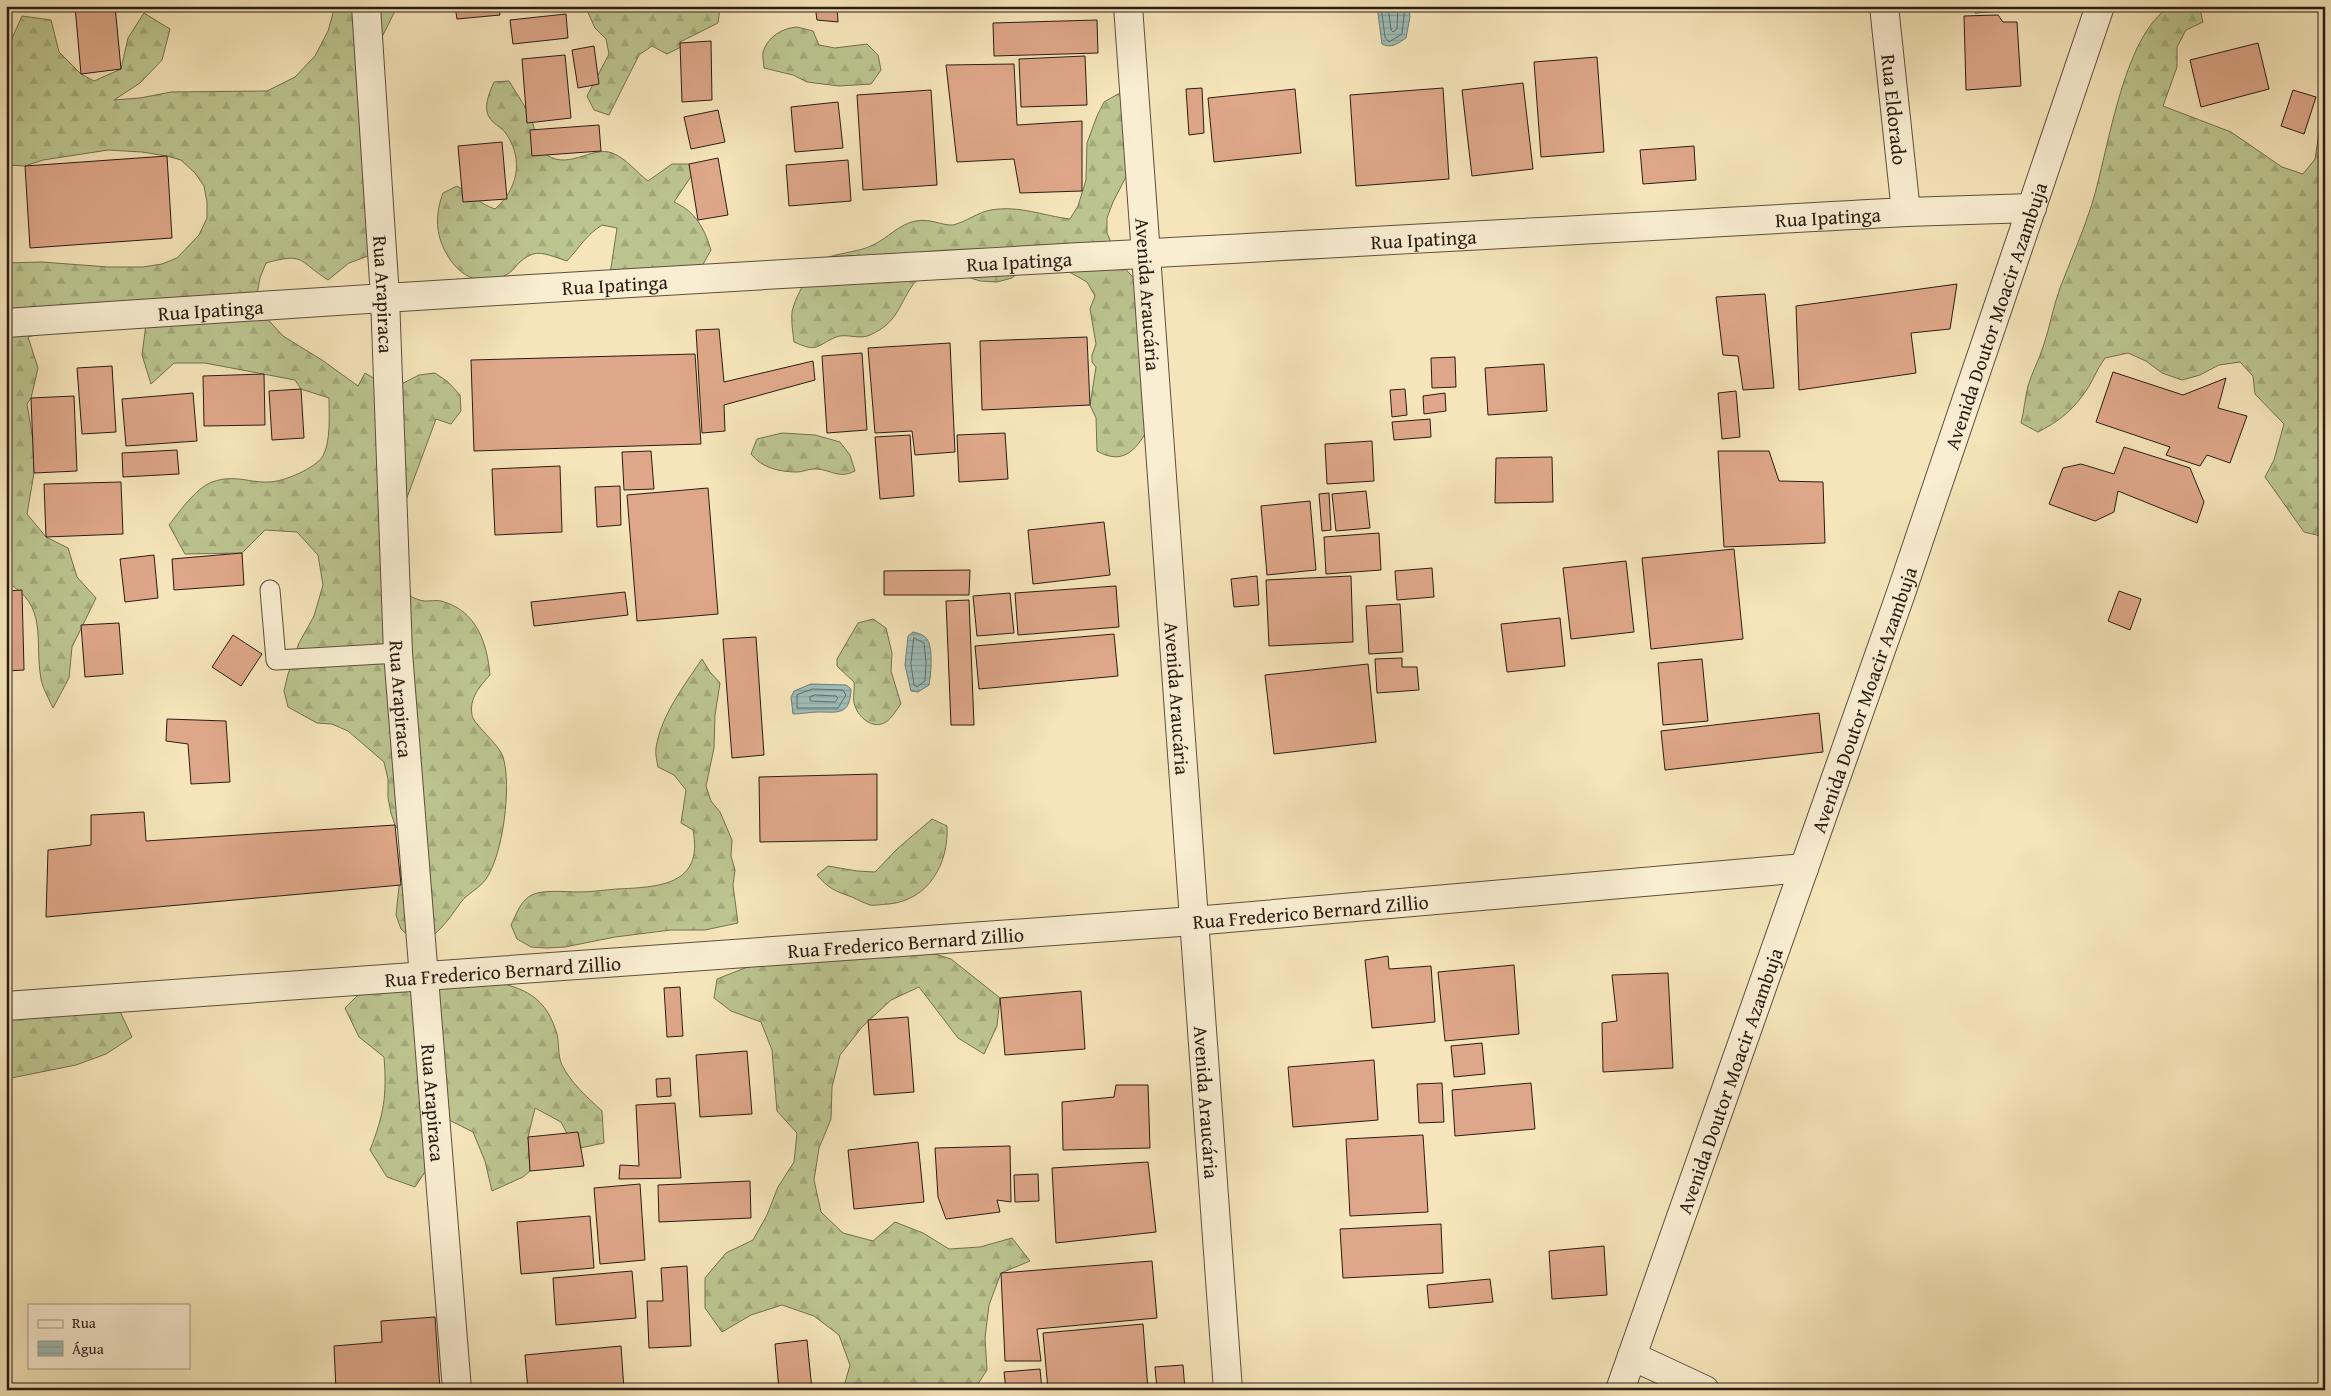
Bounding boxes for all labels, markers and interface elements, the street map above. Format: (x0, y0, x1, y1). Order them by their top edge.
street label: Rua Eldorado (1875, 53, 1915, 166)
street label: Avenida Doutor Moacir Azambuja (1936, 178, 2054, 453)
street label: Rua Ipatinga (1774, 199, 1882, 234)
street label: Avenida Araucária (1129, 217, 1169, 372)
street label: Rua Ipatinga (1370, 221, 1478, 256)
street label: Rua Arapiraca (367, 235, 402, 354)
street label: Rua Ipatinga (965, 243, 1073, 278)
street label: Rua Ipatinga (561, 266, 669, 302)
street label: Rua Ipatinga (157, 291, 265, 327)
street label: Avenida Doutor Moacir Azambuja (1803, 562, 1924, 837)
street label: Avenida Araucária (1158, 621, 1198, 776)
street label: Rua Arapiraca (383, 640, 421, 760)
street label: Rua Frederico Bernard Zillio (1191, 886, 1430, 936)
street label: Rua Frederico Bernard Zillio (787, 919, 1025, 965)
street label: Avenida Doutor Moacir Azambuja (1669, 943, 1790, 1218)
street label: Rua Frederico Bernard Zillio (384, 948, 622, 993)
street label: Avenida Araucária (1187, 1025, 1227, 1180)
street label: Rua Arapiraca (415, 1043, 453, 1163)
legend (28, 1304, 190, 1368)
text: Rua (72, 1312, 96, 1333)
text: Água (72, 1338, 104, 1359)

